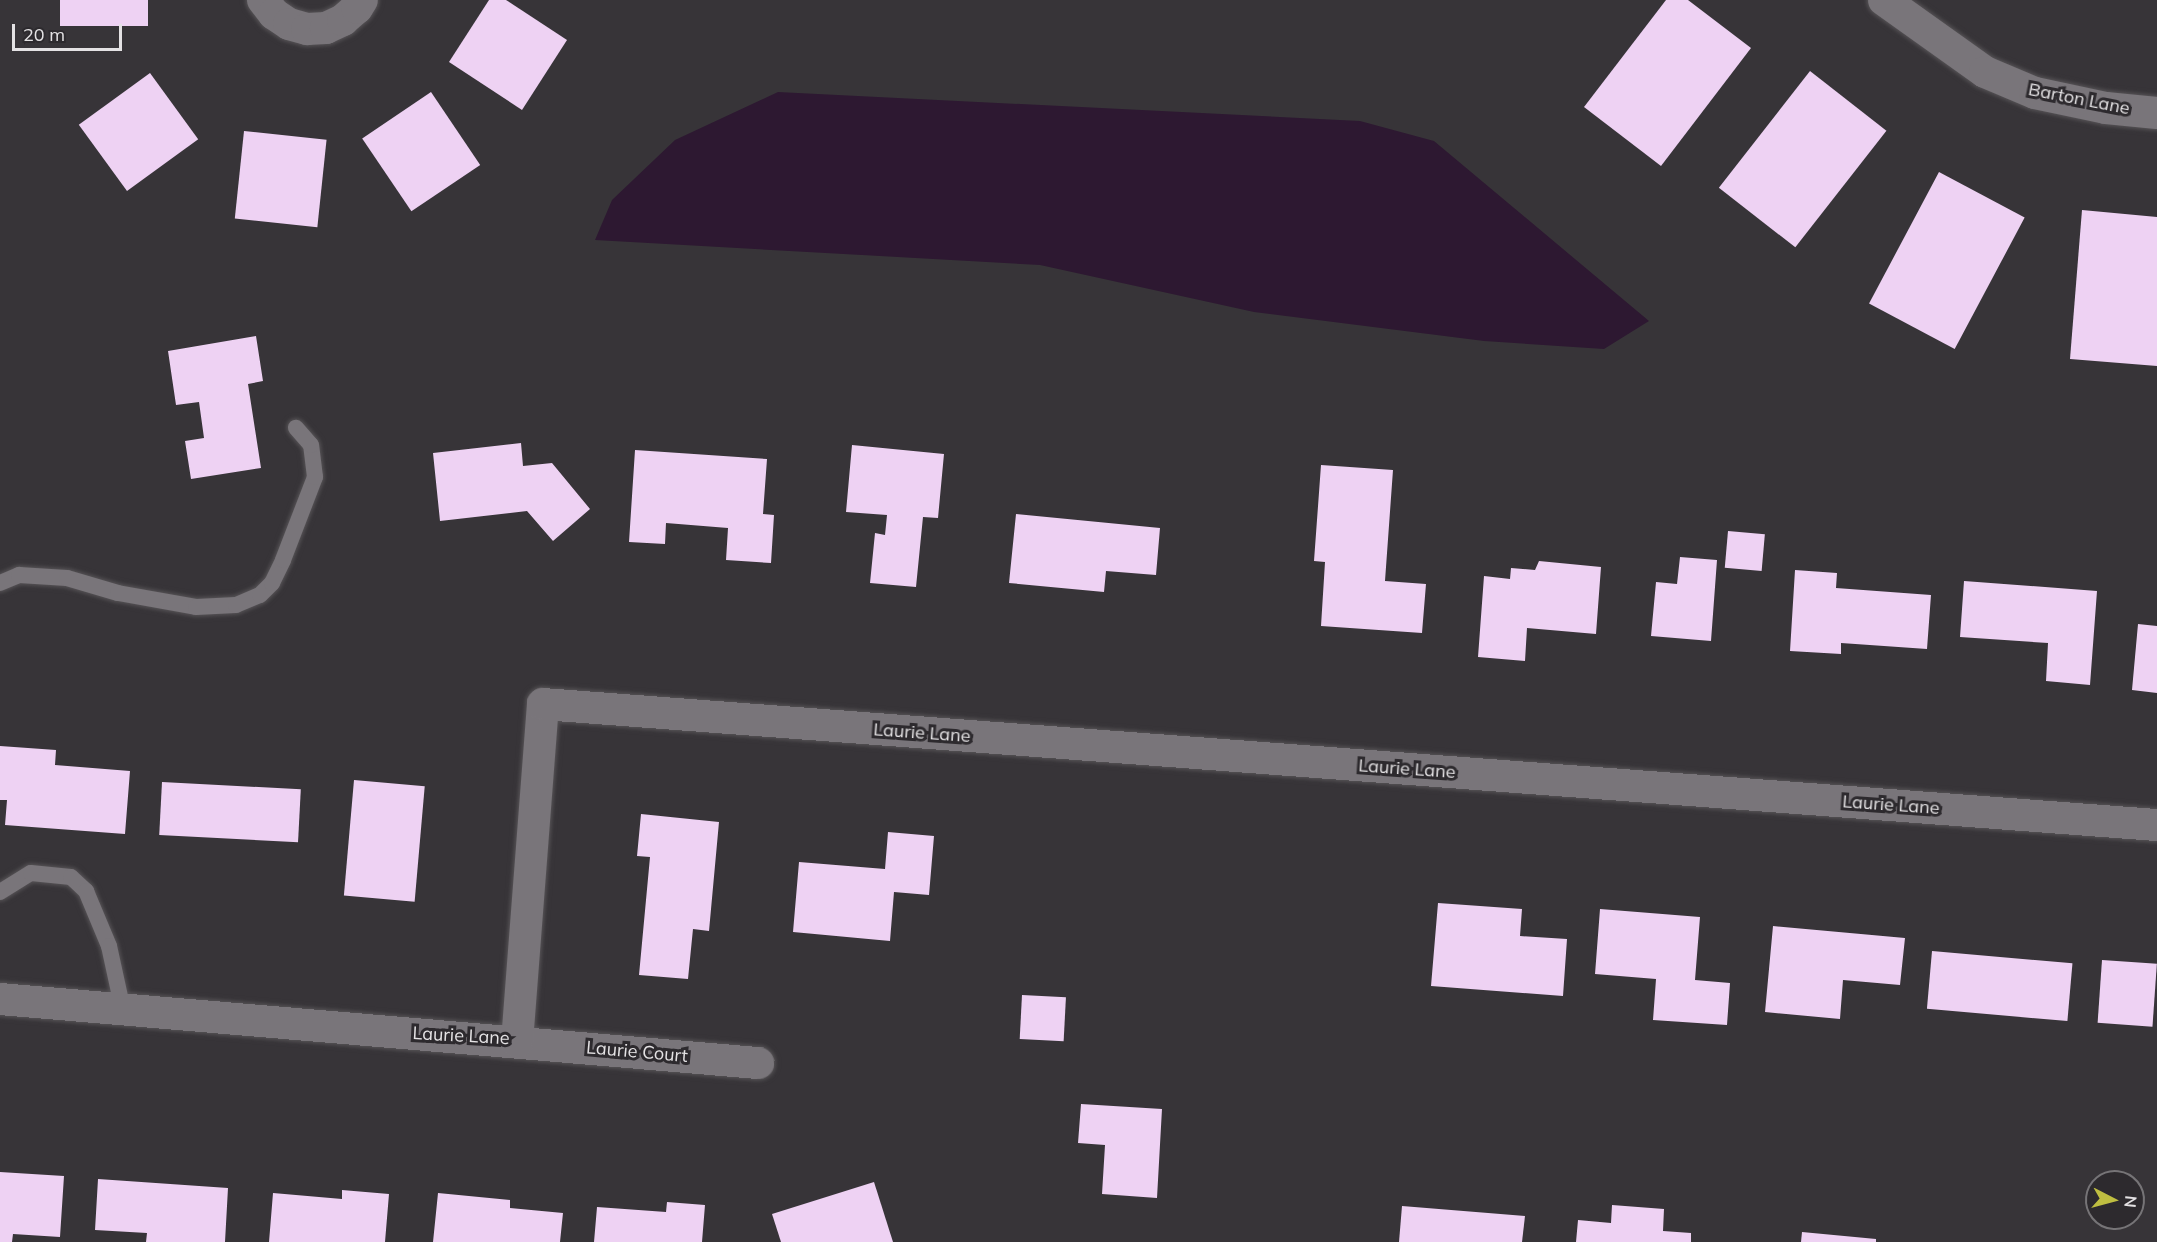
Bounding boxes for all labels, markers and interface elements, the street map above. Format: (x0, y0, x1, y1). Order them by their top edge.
scale bar (15, 12, 124, 50)
text: 20 m (23, 23, 65, 46)
street label: Barton Lane (2027, 79, 2131, 119)
street label: Laurie Lane (873, 719, 971, 747)
street label: Laurie Lane (1358, 755, 1456, 783)
street label: Laurie Lane (1842, 791, 1940, 819)
street label: Laurie Lane (412, 1023, 510, 1049)
street label: Laurie Court (585, 1037, 689, 1067)
north arrow (2085, 1170, 2145, 1230)
text: N (2120, 1195, 2141, 1209)

